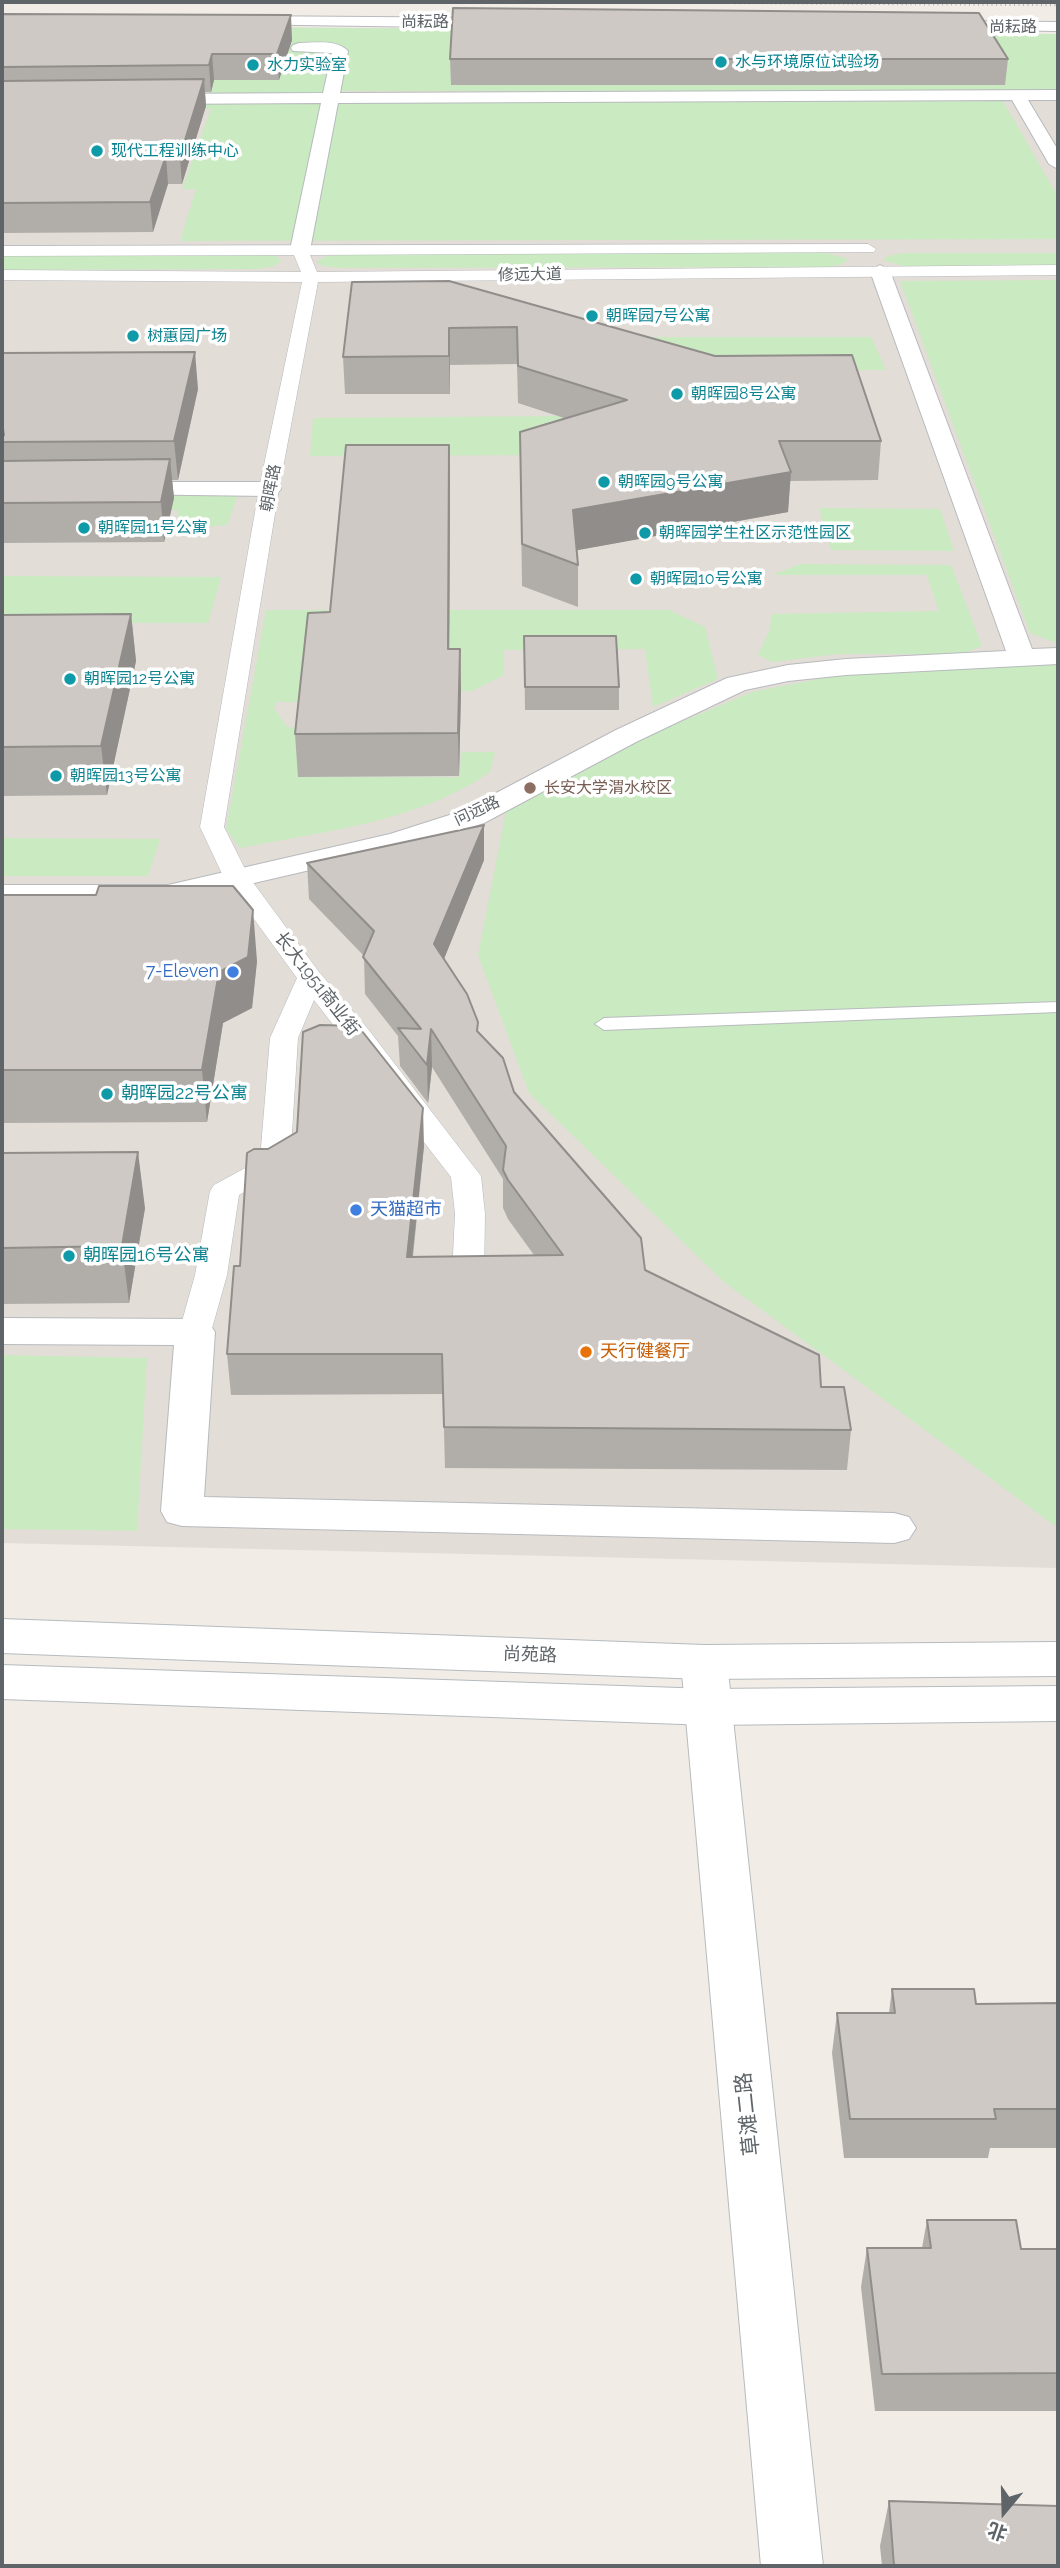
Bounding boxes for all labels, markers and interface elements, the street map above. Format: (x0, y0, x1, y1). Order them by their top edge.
street label: 尚耘路 (401, 12, 449, 32)
street label: 尚耘路 (989, 17, 1037, 37)
place label: 水与环境原位试验场 (735, 52, 879, 72)
marker: 水与环境原位试验场 (713, 54, 729, 70)
place label: 水力实验室 (267, 55, 347, 75)
marker: 水力实验室 (245, 57, 261, 73)
place label: 现代工程训练中心 (111, 141, 239, 161)
marker: 现代工程训练中心 (89, 143, 105, 159)
street label: 修远大道 (498, 265, 562, 285)
place label: 朝晖园7号公寓 (606, 306, 711, 326)
marker: 朝晖园7号公寓 (584, 308, 600, 324)
place label: 树蕙园广场 (147, 326, 227, 346)
marker: 树蕙园广场 (125, 328, 141, 344)
place label: 朝晖园8号公寓 (691, 384, 796, 404)
marker: 朝晖园8号公寓 (669, 386, 685, 402)
street label: 朝晖路 (257, 463, 285, 513)
place label: 朝晖园9号公寓 (618, 472, 723, 492)
marker: 朝晖园9号公寓 (596, 474, 612, 490)
place label: 朝晖园11号公寓 (98, 518, 208, 538)
marker: 朝晖园11号公寓 (76, 520, 92, 536)
place label: 朝晖园学生社区示范性园区 (659, 523, 851, 543)
marker: 朝晖园学生社区示范性园区 (637, 525, 653, 541)
place label: 朝晖园10号公寓 (650, 569, 763, 589)
marker: 朝晖园10号公寓 (628, 571, 644, 587)
place label: 朝晖园12号公寓 (84, 669, 195, 689)
marker: 朝晖园12号公寓 (62, 671, 78, 687)
place label: 朝晖园13号公寓 (70, 766, 181, 786)
marker: 朝晖园13号公寓 (48, 768, 64, 784)
place label: 长安大学渭水校区 (544, 778, 672, 798)
marker: 长安大学渭水校区 (522, 780, 538, 796)
street label: 问远路 (451, 792, 503, 830)
street label: 长大1951商业街 (270, 928, 364, 1040)
place label: 7-Eleven (146, 961, 219, 983)
marker: 7-Eleven (225, 964, 241, 980)
place label: 朝晖园22号公寓 (121, 1083, 248, 1105)
marker: 朝晖园22号公寓 (99, 1086, 115, 1102)
place label: 天猫超市 (370, 1199, 442, 1221)
marker: 天猫超市 (348, 1202, 364, 1218)
place label: 朝晖园16号公寓 (83, 1245, 210, 1267)
marker: 朝晖园16号公寓 (61, 1248, 77, 1264)
place label: 天行健餐厅 (600, 1341, 690, 1363)
marker: 天行健餐厅 (578, 1344, 594, 1360)
street label: 尚苑路 (503, 1643, 557, 1667)
street label: 草滩二路 (731, 2071, 765, 2157)
north arrow (969, 2477, 1039, 2547)
text: 北 (985, 2518, 1010, 2545)

